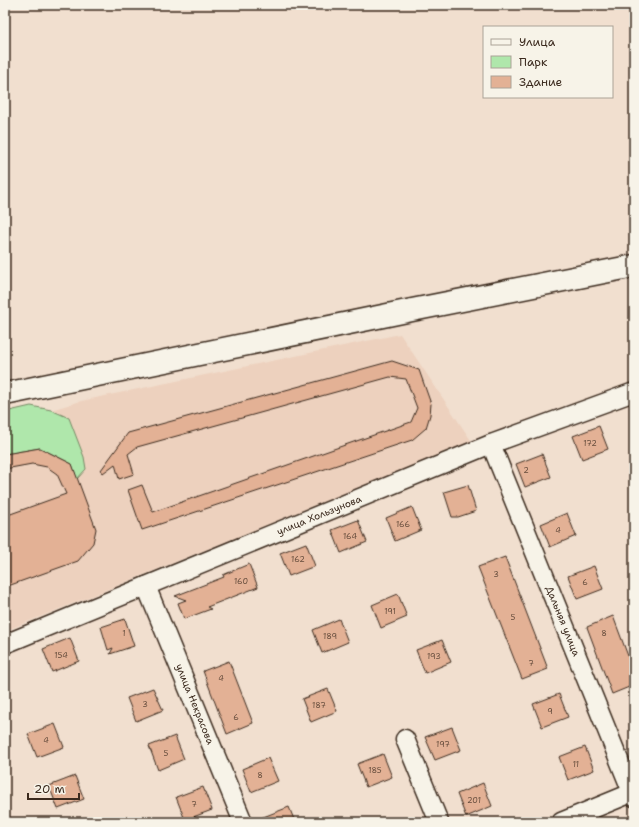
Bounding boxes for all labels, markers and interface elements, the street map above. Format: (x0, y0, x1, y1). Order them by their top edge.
legend (483, 26, 613, 98)
text: Улица (519, 34, 556, 50)
text: Парк (519, 54, 548, 70)
text: Здание (519, 74, 563, 90)
house number: 172 (583, 438, 597, 449)
house number: 2 (523, 465, 529, 476)
street label: улица Хользунова (275, 492, 364, 538)
house number: 166 (396, 519, 410, 530)
house number: 4 (555, 525, 561, 536)
house number: 164 (343, 531, 357, 542)
house number: 162 (291, 554, 305, 565)
house number: 3 (493, 569, 499, 580)
house number: 160 (234, 576, 248, 587)
house number: 6 (582, 577, 588, 588)
street label: Дальняя улица (543, 584, 583, 659)
house number: 191 (384, 606, 396, 617)
house number: 5 (511, 612, 516, 623)
house number: 1 (122, 628, 126, 639)
house number: 8 (601, 628, 607, 639)
house number: 189 (323, 631, 337, 642)
house number: 154 (54, 650, 68, 661)
house number: 193 (427, 651, 441, 662)
house number: 7 (528, 658, 534, 669)
street label: улица Некрасова (173, 662, 217, 747)
house number: 4 (218, 673, 224, 684)
house number: 3 (142, 699, 148, 710)
house number: 187 (312, 700, 326, 711)
house number: 9 (547, 706, 553, 717)
house number: 6 (233, 712, 239, 723)
house number: 4 (43, 735, 49, 746)
house number: 197 (436, 739, 450, 750)
house number: 5 (164, 748, 169, 759)
house number: 11 (573, 759, 579, 770)
house number: 185 (368, 765, 382, 776)
house number: 8 (257, 770, 263, 781)
scale bar (28, 775, 79, 801)
text: 20 m (34, 781, 65, 797)
house number: 201 (467, 795, 481, 806)
house number: 7 (191, 799, 197, 810)

